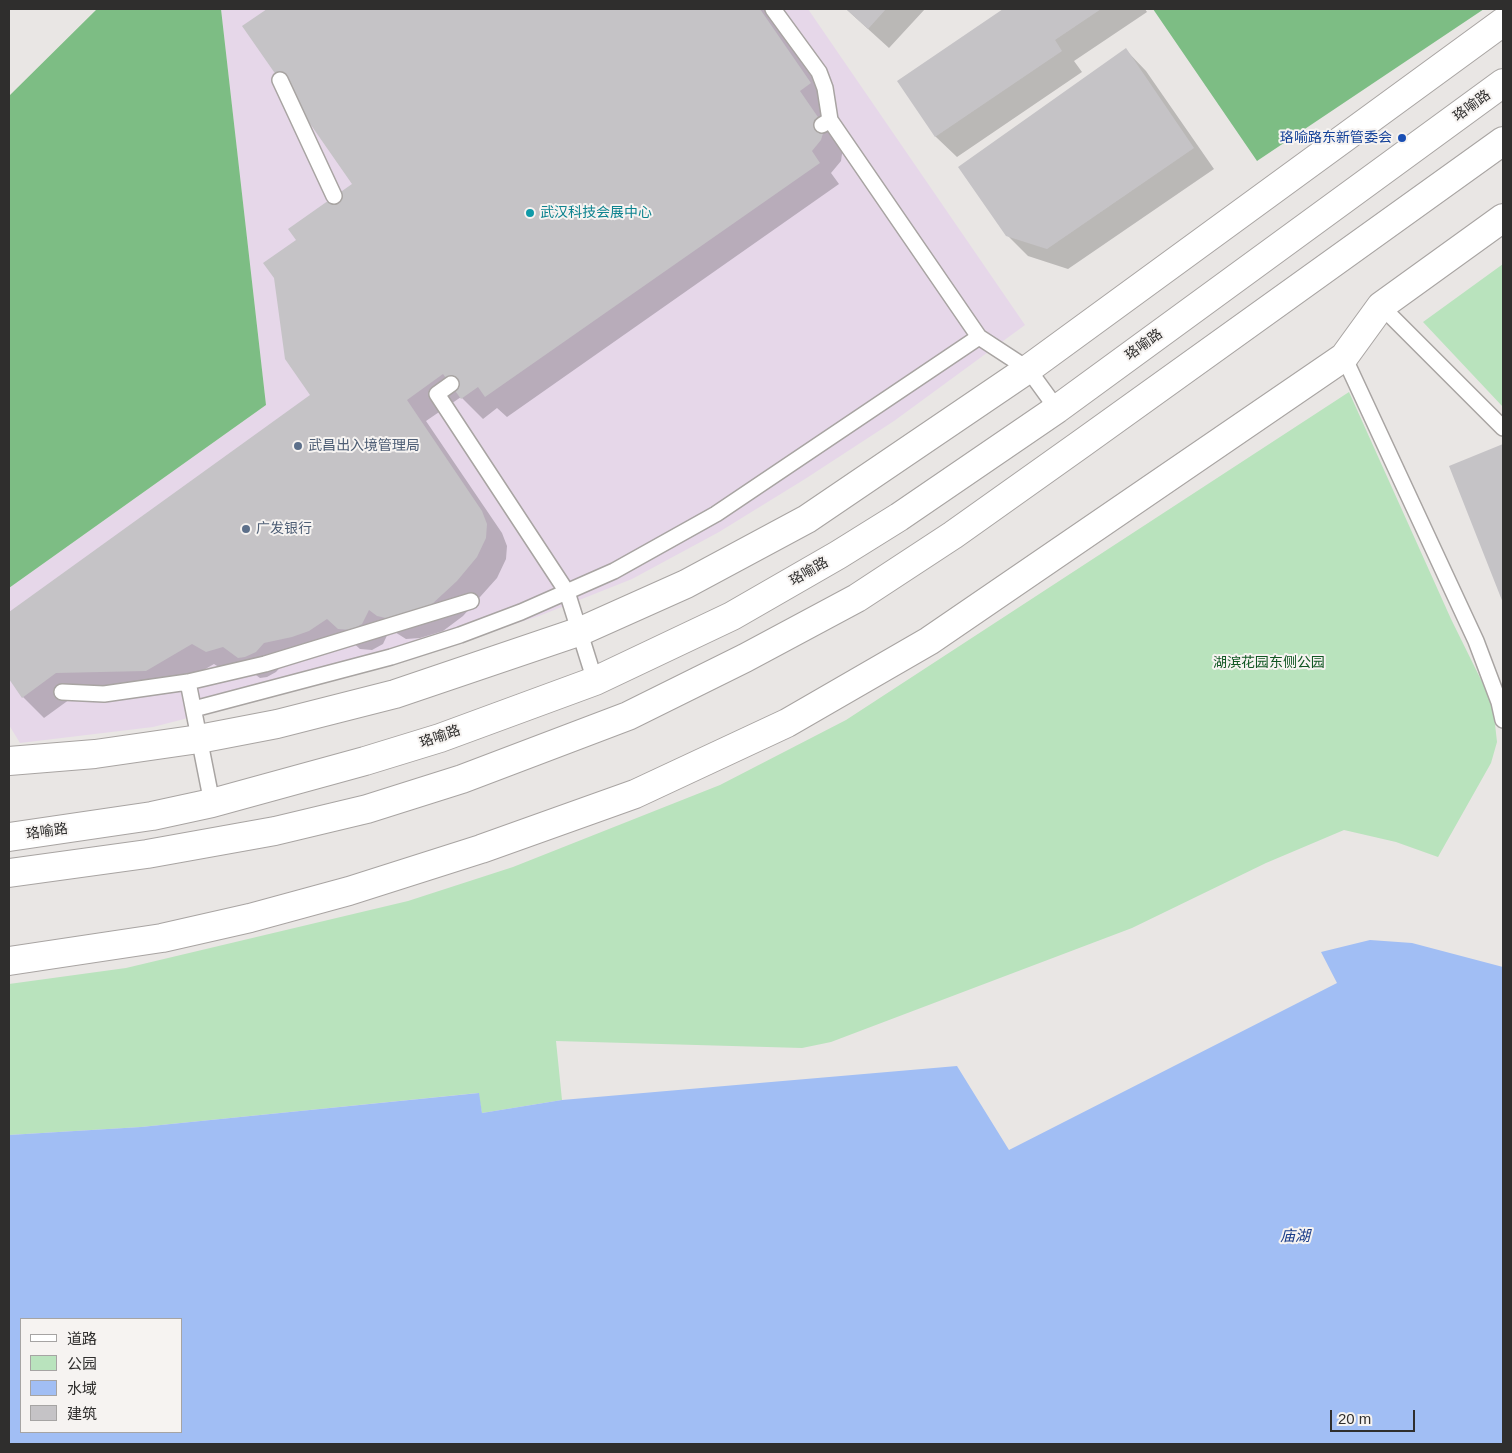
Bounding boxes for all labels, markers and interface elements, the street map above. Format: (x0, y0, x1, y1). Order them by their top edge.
street label: 珞喻路 (1450, 87, 1494, 125)
place label: 珞喻路东新管委会 (1280, 130, 1392, 146)
marker: 珞喻路东新管委会 (1396, 132, 1408, 144)
place label: 武汉科技会展中心 (540, 205, 652, 221)
marker: 武汉科技会展中心 (524, 207, 536, 219)
street label: 珞喻路 (1122, 326, 1166, 364)
place label: 武昌出入境管理局 (308, 438, 420, 454)
marker: 武昌出入境管理局 (292, 440, 304, 452)
place label: 广发银行 (256, 521, 312, 537)
marker: 广发银行 (240, 523, 252, 535)
street label: 珞喻路 (787, 554, 831, 590)
park label: 湖滨花园东侧公园 (1213, 655, 1325, 671)
street label: 珞喻路 (417, 722, 463, 752)
street label: 珞喻路 (25, 821, 69, 843)
water label: 庙湖 (1280, 1228, 1310, 1246)
legend (20, 1318, 182, 1433)
text: 道路 (67, 1330, 97, 1347)
text: 公园 (67, 1355, 97, 1372)
text: 水域 (67, 1380, 97, 1397)
scale bar (1332, 1400, 1417, 1432)
text: 建筑 (67, 1405, 97, 1422)
text: 20 m (1338, 1410, 1371, 1427)

